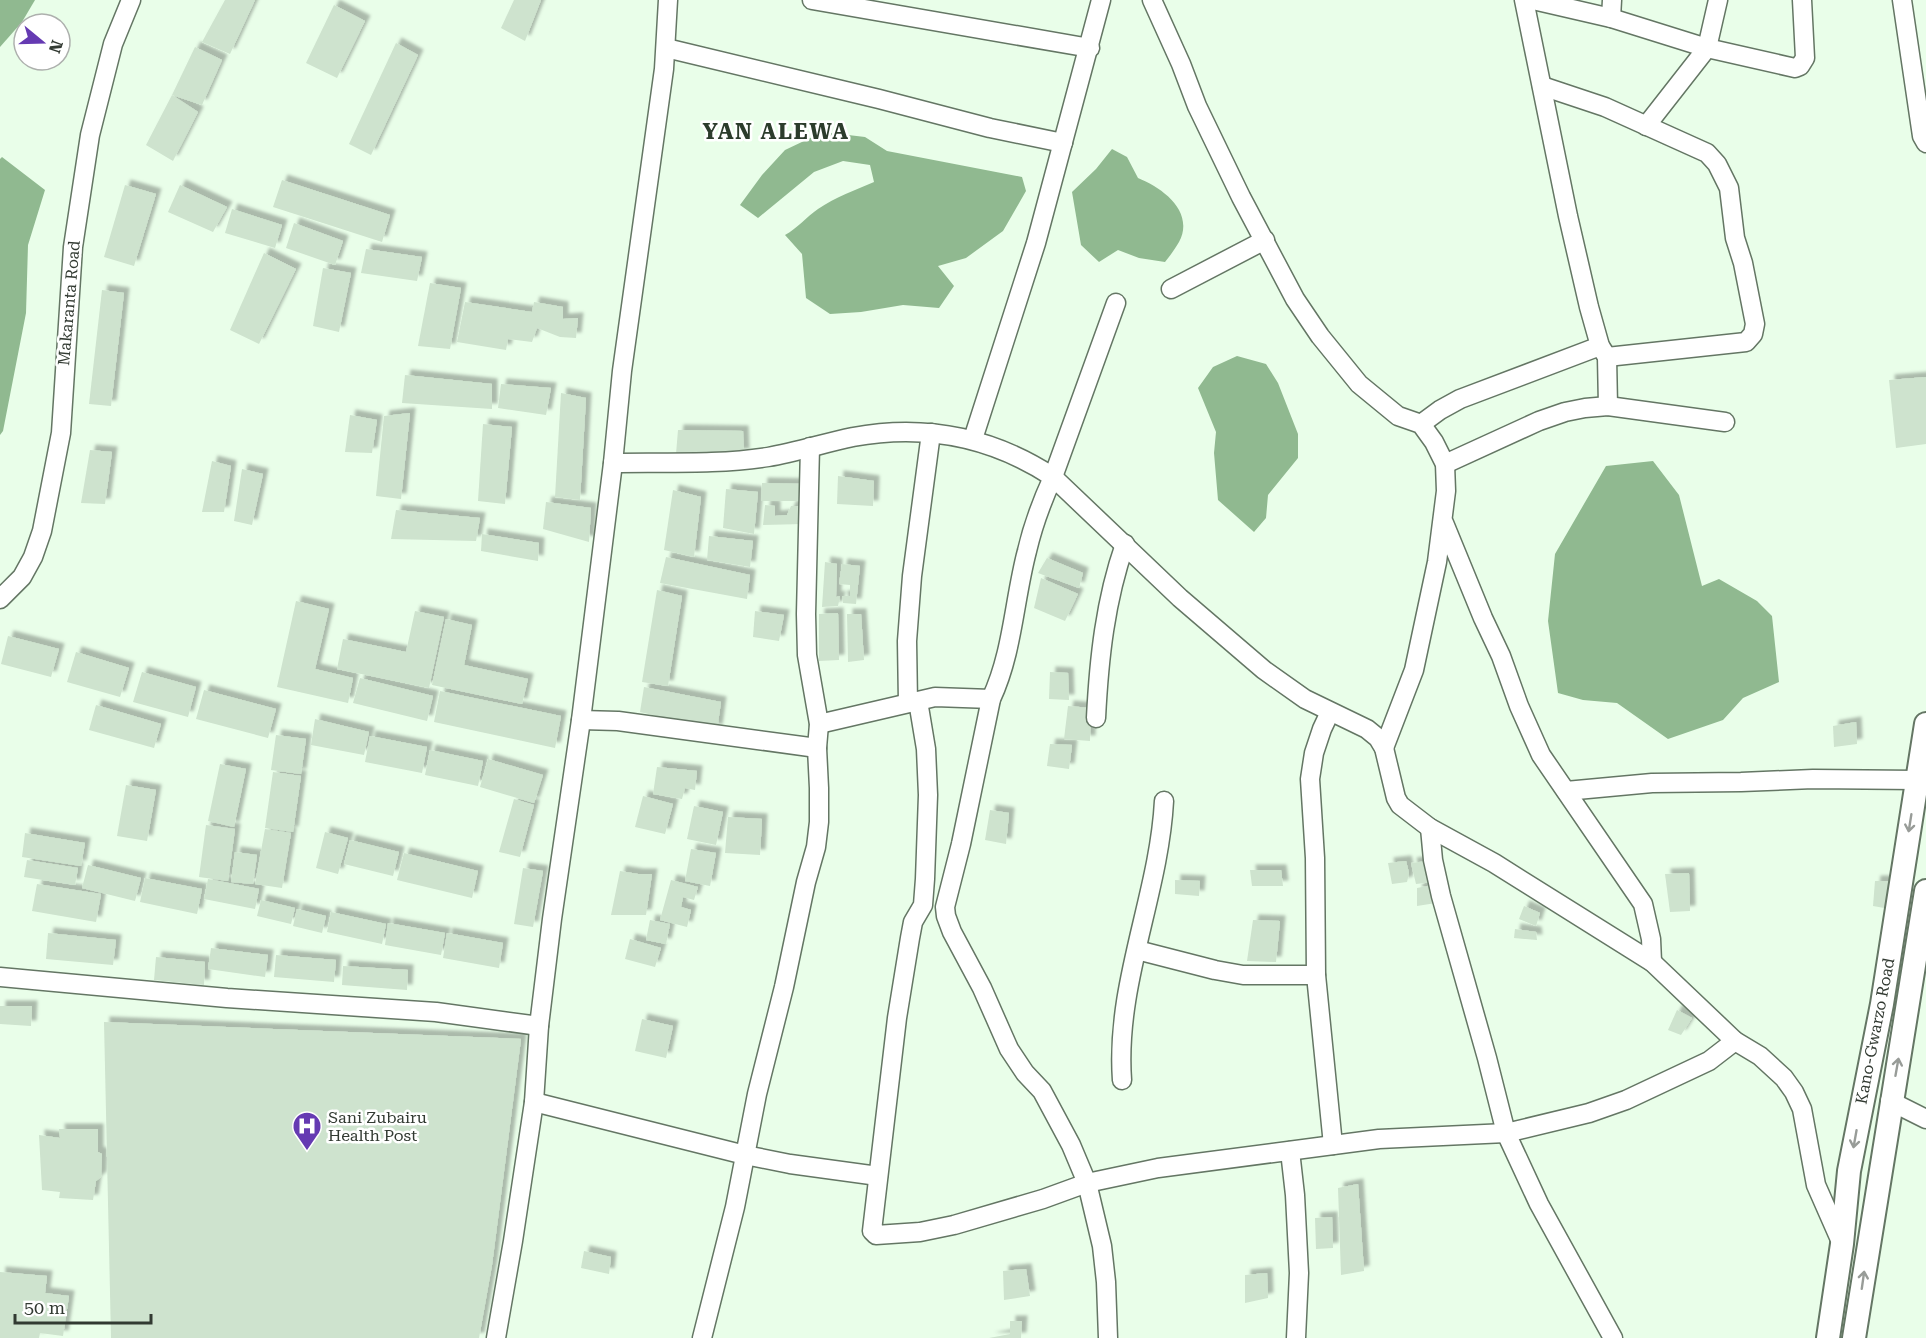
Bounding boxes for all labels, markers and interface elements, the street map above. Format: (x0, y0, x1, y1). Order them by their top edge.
north arrow (12, 12, 72, 72)
text: N (45, 38, 67, 56)
district label: YAN ALEWA (702, 119, 850, 144)
street label: Makaranta Road (54, 240, 84, 366)
one-way arrow (1905, 813, 1916, 832)
street label: Kano-Gwarzo Road (1851, 956, 1899, 1106)
one-way arrow (1891, 1058, 1902, 1077)
place label: Sani Zubairu Health Post (328, 1108, 427, 1145)
hospital icon: Sani Zubairu Health Post (291, 1110, 323, 1152)
one-way arrow (1849, 1129, 1860, 1148)
one-way arrow (1858, 1271, 1869, 1291)
scale bar (15, 1287, 152, 1325)
text: 50 m (24, 1297, 65, 1318)

